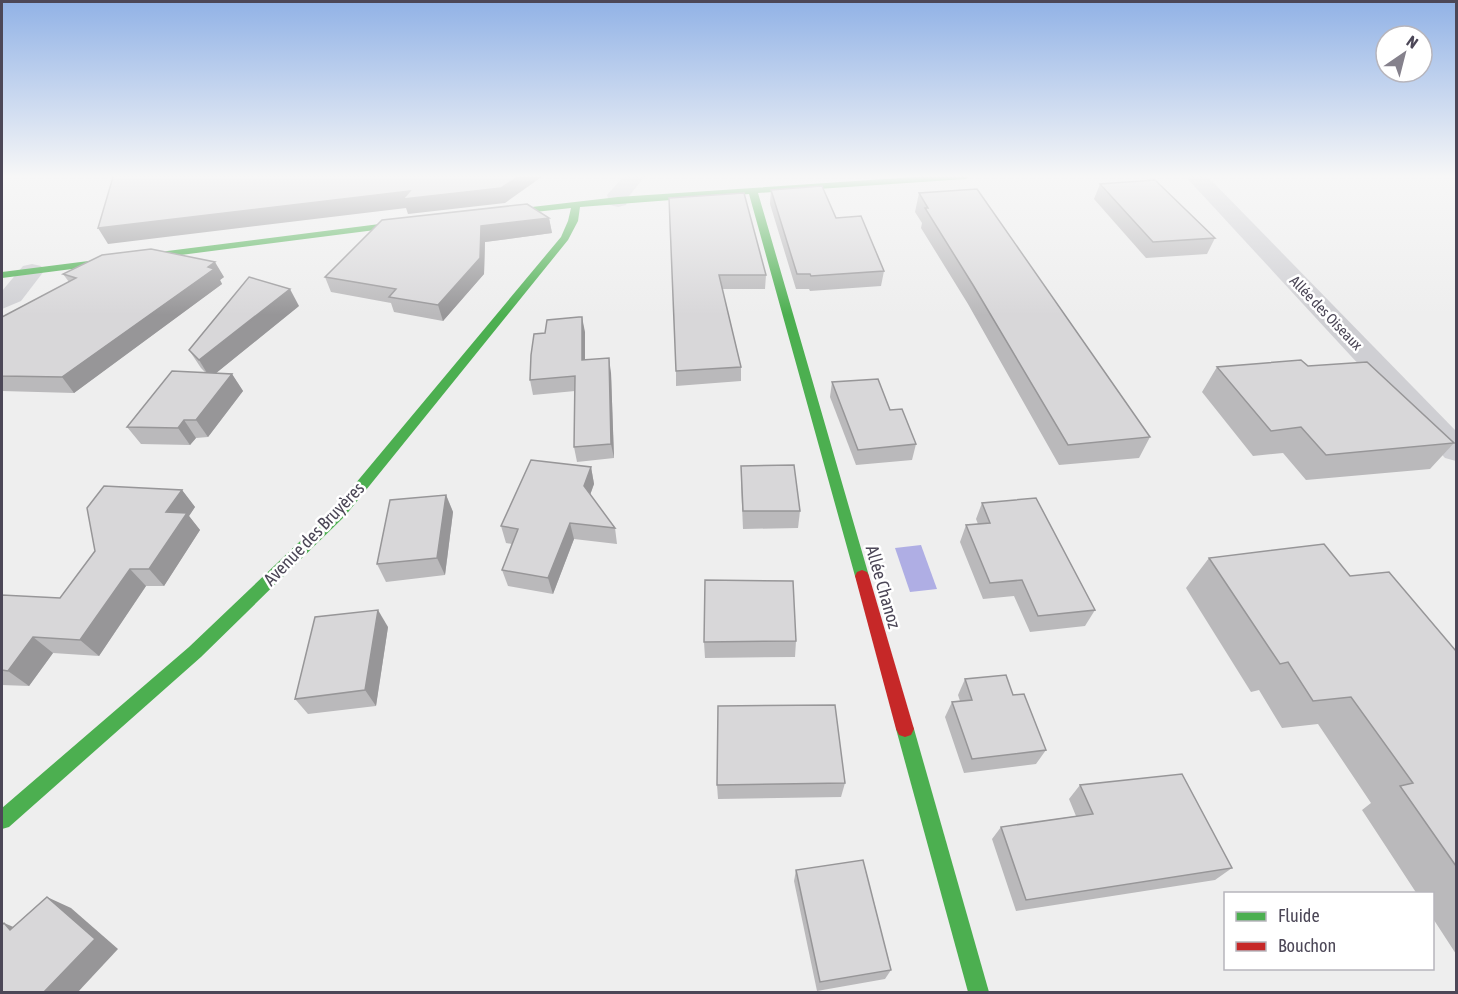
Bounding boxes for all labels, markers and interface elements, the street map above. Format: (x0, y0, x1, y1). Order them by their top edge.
north arrow (1374, 24, 1434, 84)
text: N (1404, 32, 1422, 52)
street label: Allée des Oiseaux (1287, 272, 1366, 353)
street label: Avenue des Bruyères (259, 478, 368, 590)
street label: Allée Chanoz (862, 543, 906, 631)
legend (1224, 892, 1434, 970)
text: Fluide (1278, 905, 1320, 926)
text: Bouchon (1278, 935, 1336, 956)

